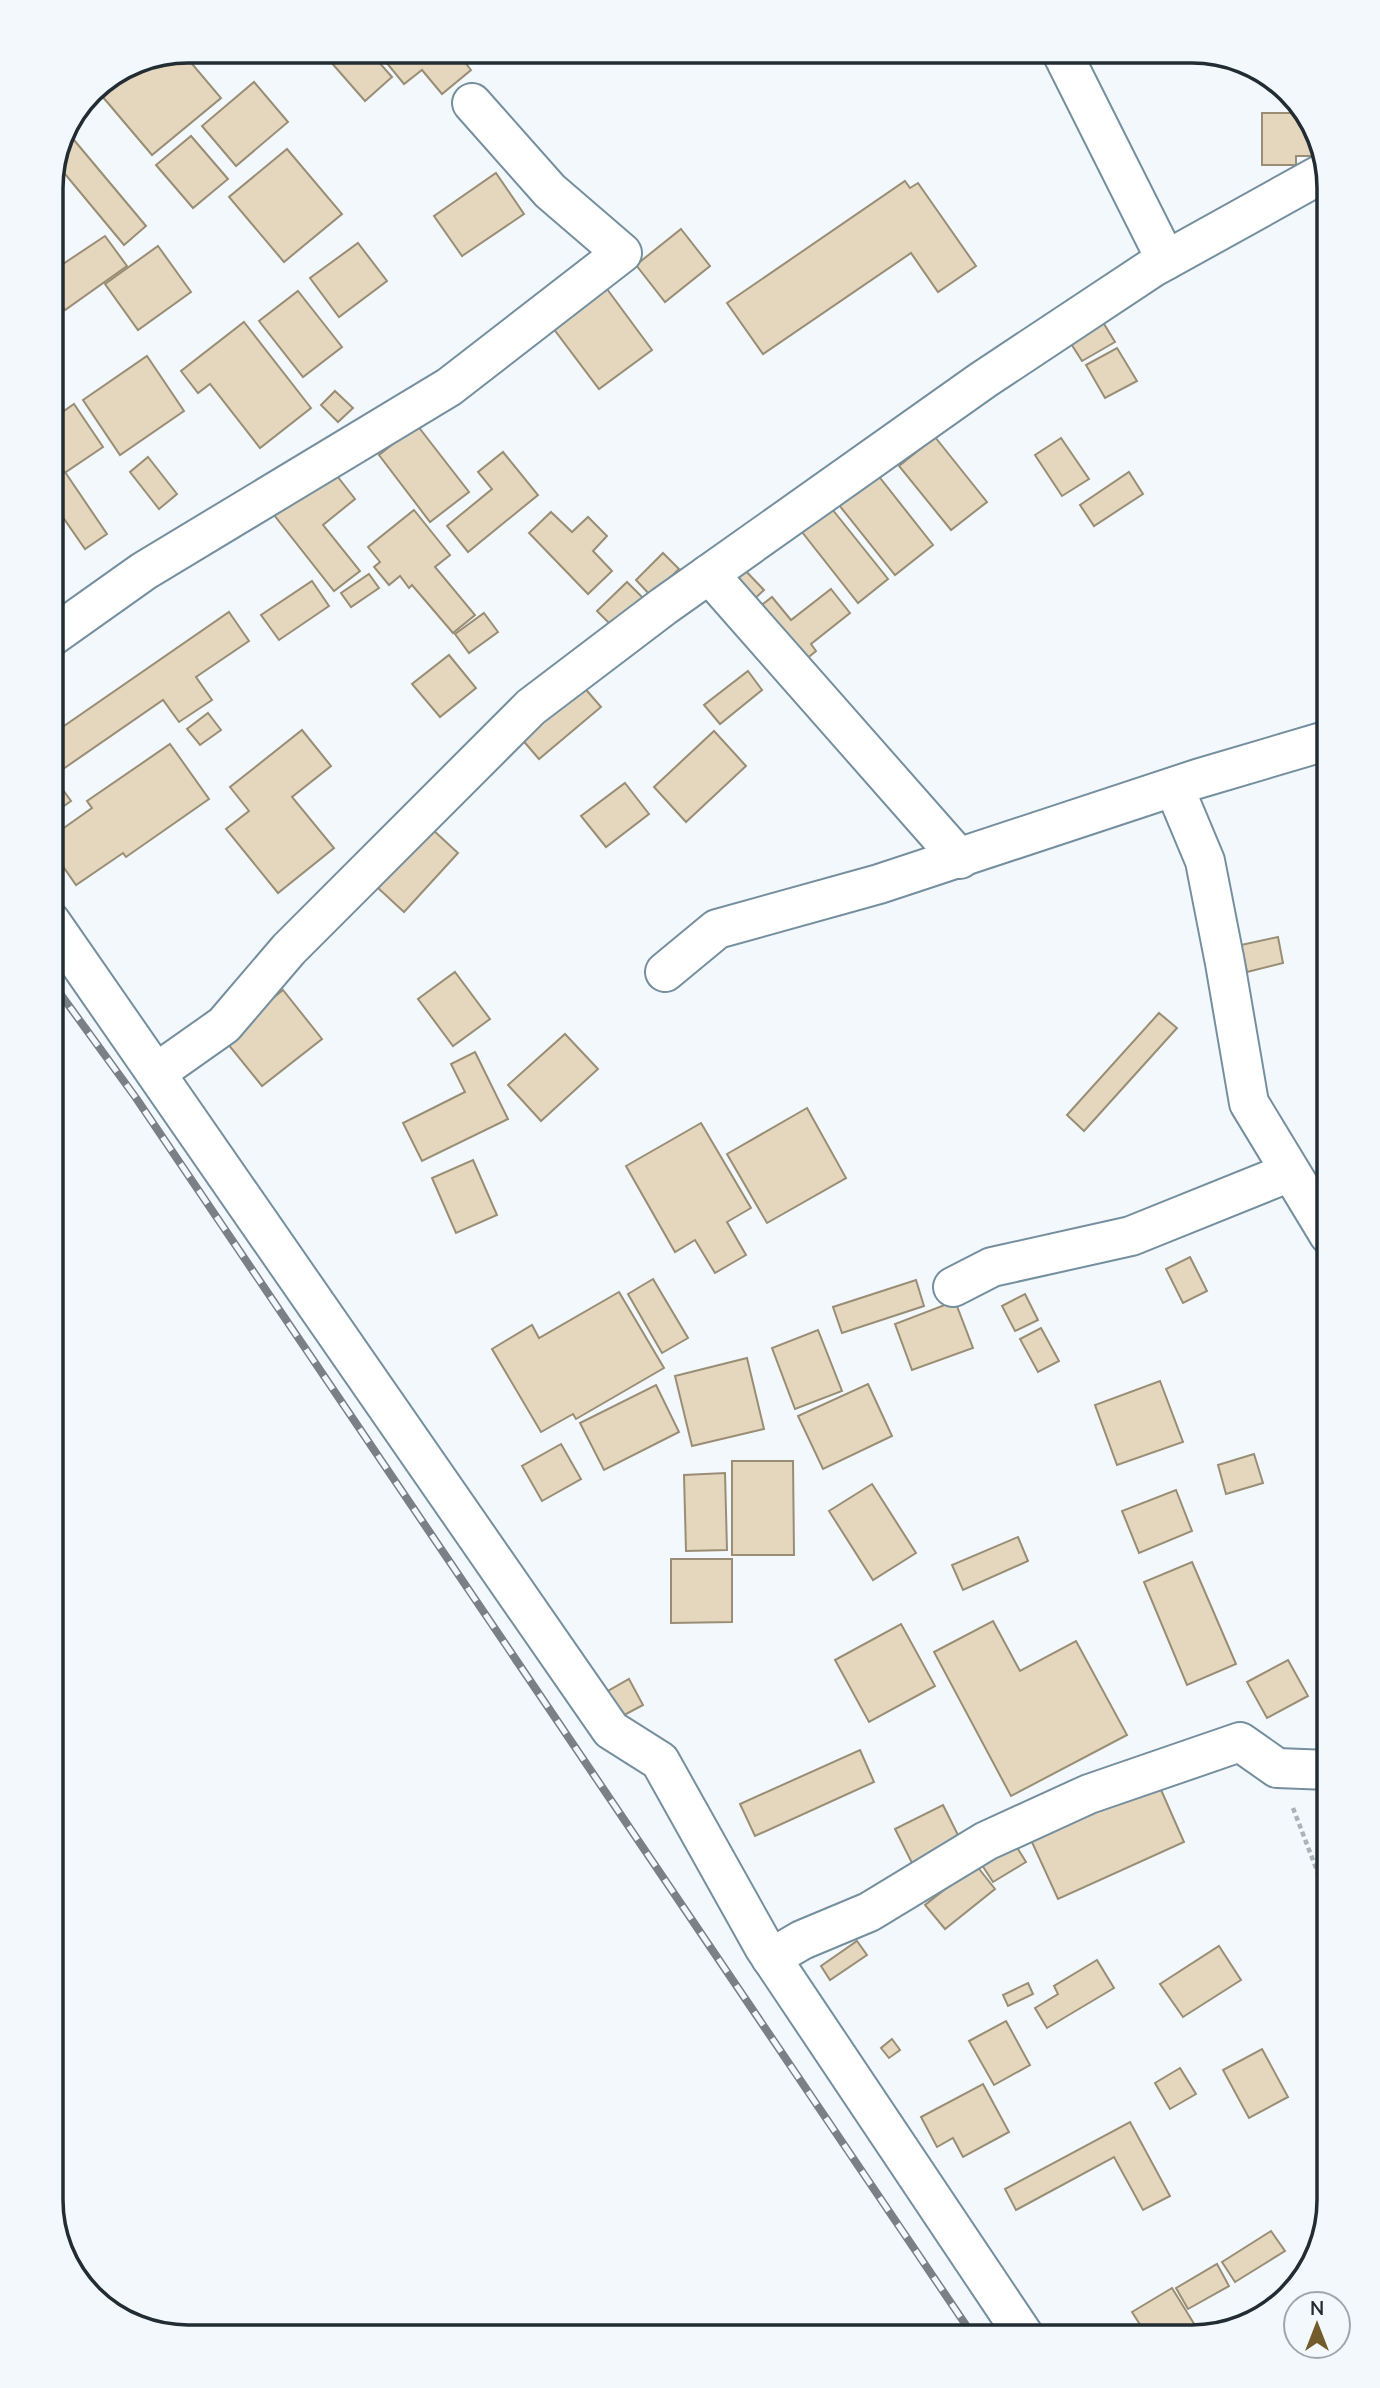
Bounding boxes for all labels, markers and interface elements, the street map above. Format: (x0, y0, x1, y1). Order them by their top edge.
north arrow (1282, 2290, 1352, 2360)
text: N (1310, 2296, 1324, 2322)

